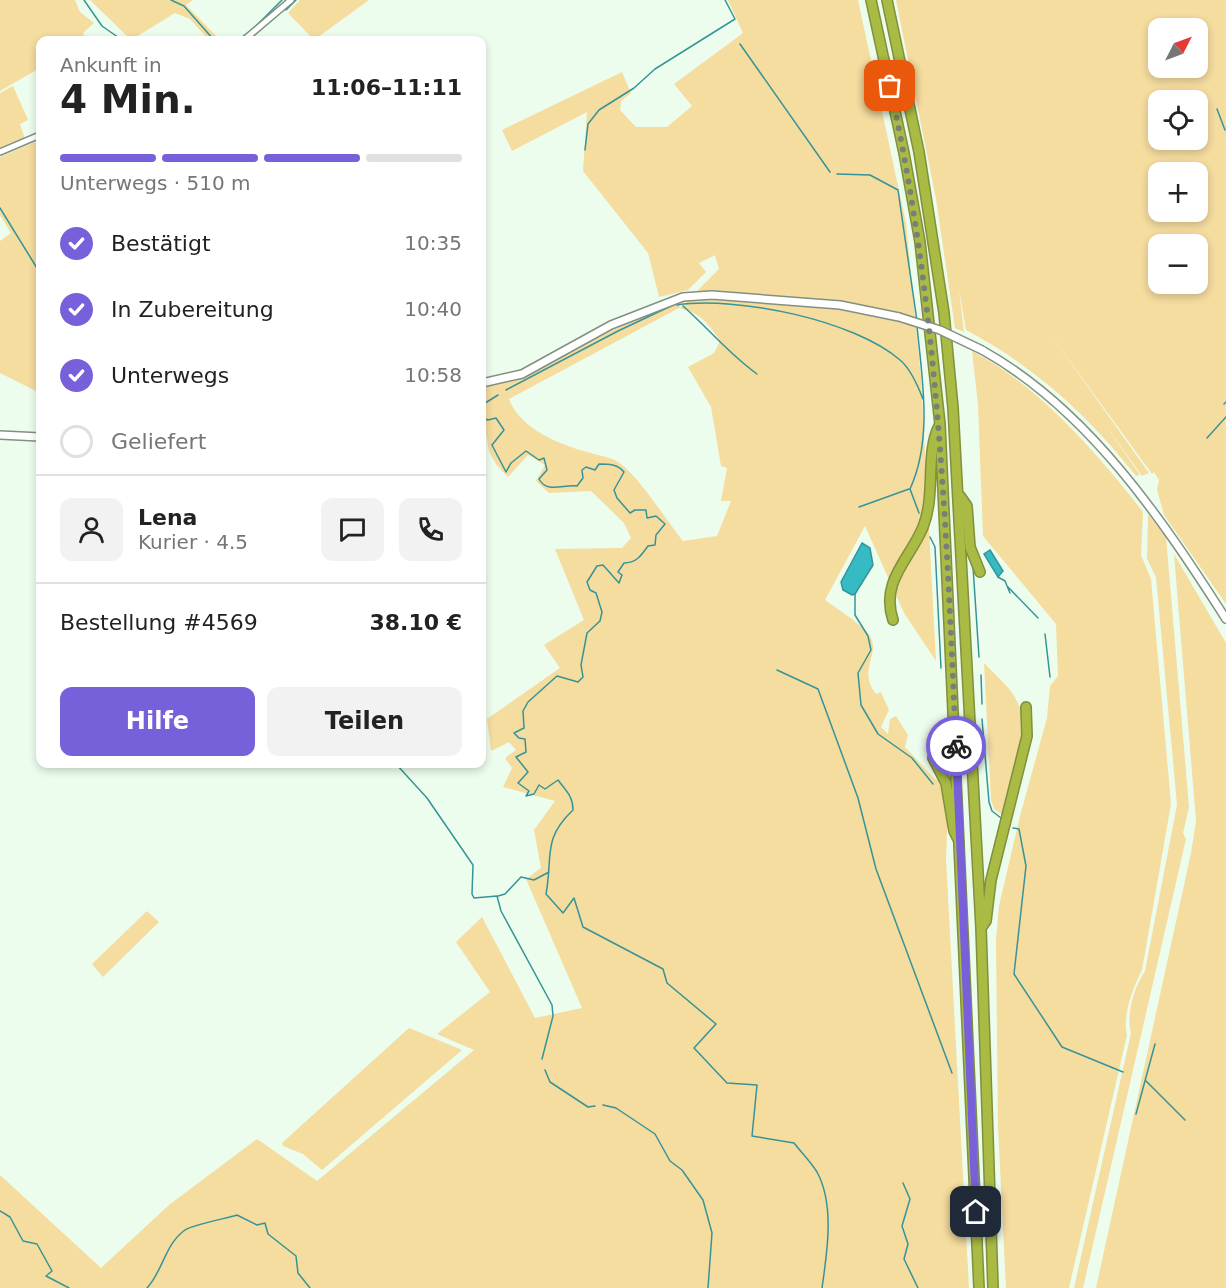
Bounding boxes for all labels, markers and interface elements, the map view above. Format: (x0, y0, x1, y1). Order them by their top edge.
north arrow (1148, 18, 1208, 78)
map controls (1148, 18, 1208, 294)
text: Ankunft in (60, 53, 162, 77)
pin (864, 60, 915, 111)
icon: bag (873, 69, 906, 102)
text: 11:06–11:11 (311, 75, 462, 100)
text: 4 Min. (60, 77, 195, 122)
button: locate (1148, 90, 1208, 150)
button: + (1148, 162, 1208, 222)
text: Unterwegs · 510 m (60, 171, 251, 195)
icon: check (60, 227, 93, 260)
text: Bestätigt (111, 231, 211, 256)
text: 10:35 (404, 231, 462, 255)
button: − (1148, 234, 1208, 294)
icon: check (60, 293, 93, 326)
text: In Zubereitung (111, 297, 274, 322)
text: 10:40 (404, 297, 462, 321)
icon: check (60, 359, 93, 392)
text: Unterwegs (111, 363, 229, 388)
text: 10:58 (404, 363, 462, 387)
text: Geliefert (111, 429, 206, 454)
button: person (60, 498, 123, 561)
button: chat (321, 498, 384, 561)
button: phone (399, 498, 462, 561)
text: Lena (138, 505, 197, 530)
text: Kurier · 4.5 (138, 530, 248, 554)
text: Bestellung #4569 (60, 610, 258, 635)
text: 38.10 € (369, 610, 462, 635)
button: Hilfe (60, 687, 255, 756)
button: Teilen (267, 687, 462, 756)
courier (926, 716, 986, 776)
icon: bike (940, 730, 973, 763)
pin (950, 1186, 1001, 1237)
icon: home (959, 1195, 992, 1228)

